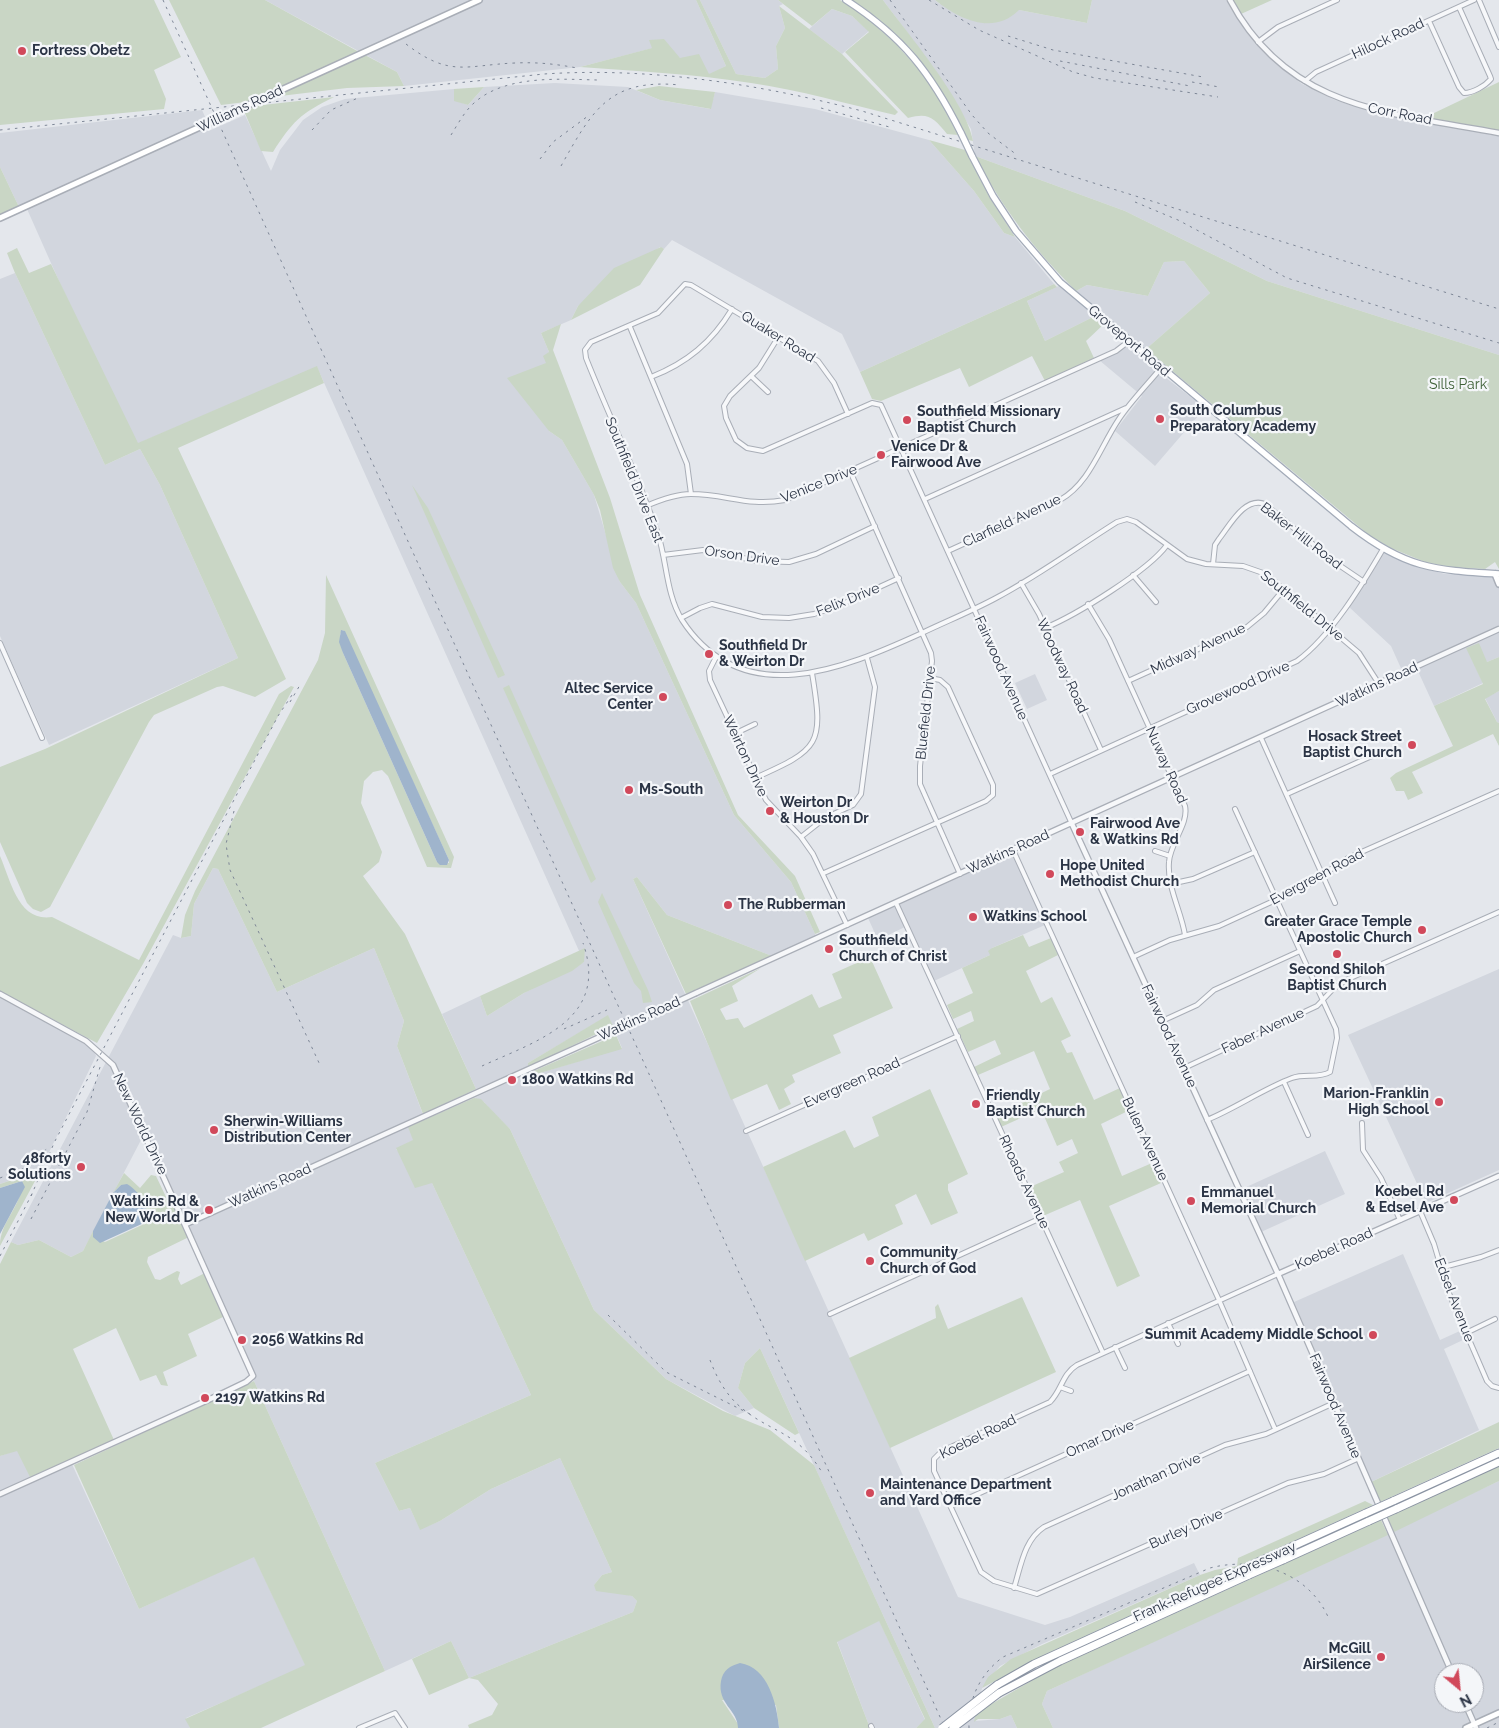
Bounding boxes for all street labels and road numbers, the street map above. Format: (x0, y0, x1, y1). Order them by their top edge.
street label: Hilock Road (1349, 15, 1427, 63)
street label: Williams Road (194, 82, 286, 136)
street label: Corr Road (1367, 100, 1433, 128)
street label: Groveport Road (1085, 302, 1173, 380)
street label: Quaker Road (738, 308, 818, 366)
street label: Southfield Drive East (601, 415, 667, 545)
street label: Venice Drive (778, 461, 860, 507)
street label: Clarfield Avenue (960, 491, 1064, 551)
street label: Baker Hill Road (1257, 499, 1345, 573)
street label: Orson Drive (703, 542, 781, 570)
street label: Southfield Drive (1257, 567, 1347, 645)
street label: Felix Drive (814, 580, 882, 620)
street label: Fairwood Avenue (971, 613, 1031, 723)
street label: Woodway Road (1033, 616, 1091, 716)
street label: Midway Avenue (1148, 620, 1248, 678)
street label: Grovewood Drive (1184, 658, 1292, 718)
street label: Watkins Road (1333, 659, 1421, 711)
street label: Bluefield Drive (913, 665, 939, 761)
street label: Weirton Drive (719, 713, 771, 799)
street label: Nuway Road (1142, 724, 1190, 806)
street label: Watkins Road (964, 826, 1052, 878)
street label: Evergreen Road (1267, 845, 1367, 909)
street label: Fairwood Avenue (1138, 982, 1200, 1090)
street label: Watkins Road (595, 993, 683, 1045)
street label: Faber Avenue (1219, 1004, 1307, 1058)
street label: Evergreen Road (801, 1054, 903, 1112)
street label: New World Drive (109, 1071, 171, 1177)
street label: Bulen Avenue (1118, 1094, 1172, 1184)
street label: Rhoads Avenue (995, 1133, 1053, 1231)
street label: Watkins Road (226, 1160, 314, 1212)
street label: Koebel Road (1293, 1224, 1375, 1274)
street label: Edsel Avenue (1430, 1256, 1478, 1344)
street label: Fairwood Avenue (1305, 1351, 1365, 1461)
street label: Koebel Road (937, 1411, 1019, 1463)
street label: Omar Drive (1063, 1417, 1137, 1461)
street label: Jonathan Drive (1109, 1450, 1203, 1504)
street label: Burley Drive (1147, 1505, 1225, 1553)
street label: Frank-Refugee Expressway (1131, 1538, 1299, 1626)

